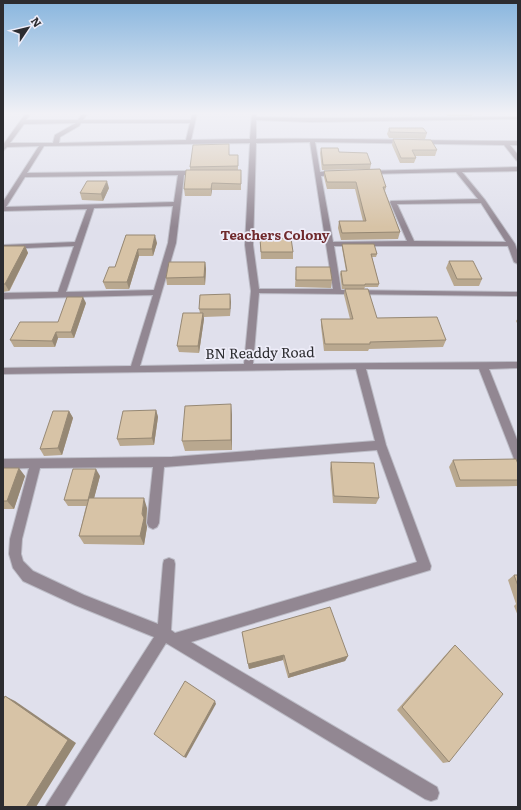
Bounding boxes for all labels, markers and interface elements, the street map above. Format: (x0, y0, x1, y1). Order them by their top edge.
north arrow (8, 8, 48, 48)
text: N (28, 13, 46, 30)
district label: Teachers Colony (220, 225, 330, 244)
street label: BN Readdy Road (205, 341, 315, 363)

